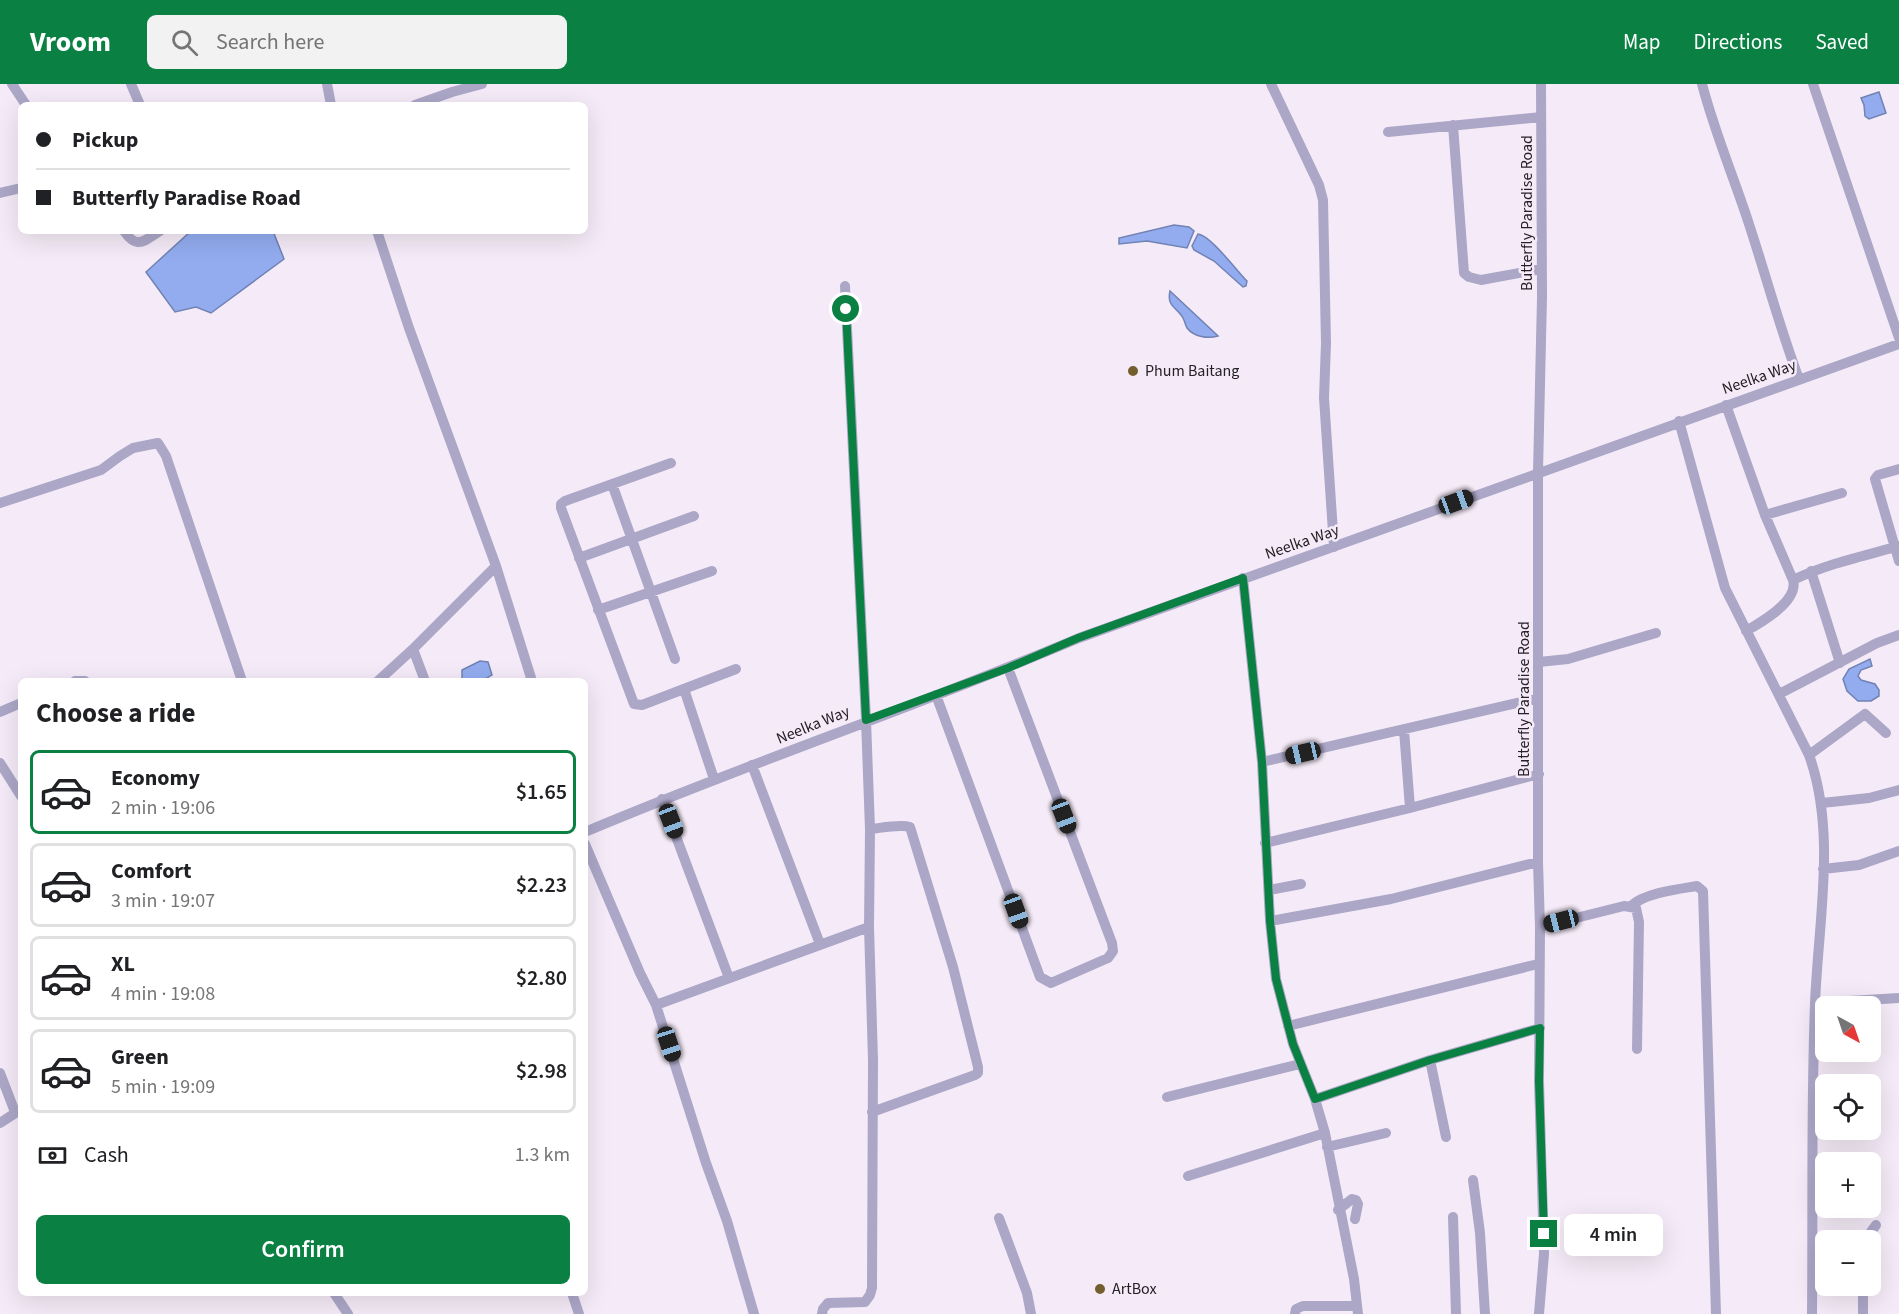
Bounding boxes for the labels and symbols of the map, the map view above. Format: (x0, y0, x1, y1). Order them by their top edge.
street label: Butterfly Paradise Road (1516, 135, 1538, 291)
route start (832, 295, 859, 322)
street label: Neelka Way (1719, 354, 1800, 400)
place label: Phum Baitang (1145, 360, 1239, 382)
marker: Phum Baitang (1126, 364, 1140, 378)
car (1436, 487, 1476, 517)
street label: Neelka Way (1262, 519, 1343, 565)
street label: Butterfly Paradise Road (1513, 621, 1535, 777)
street label: Neelka Way (773, 700, 853, 750)
car (1283, 740, 1323, 766)
car (1049, 796, 1079, 836)
car (656, 801, 686, 841)
car (1001, 891, 1031, 931)
car (1541, 908, 1581, 934)
north arrow (1815, 996, 1881, 1062)
car (655, 1024, 683, 1064)
callout: 4 min (1565, 1213, 1664, 1255)
route end (1530, 1220, 1557, 1247)
place label: ArtBox (1112, 1278, 1157, 1300)
marker: ArtBox (1093, 1282, 1107, 1296)

